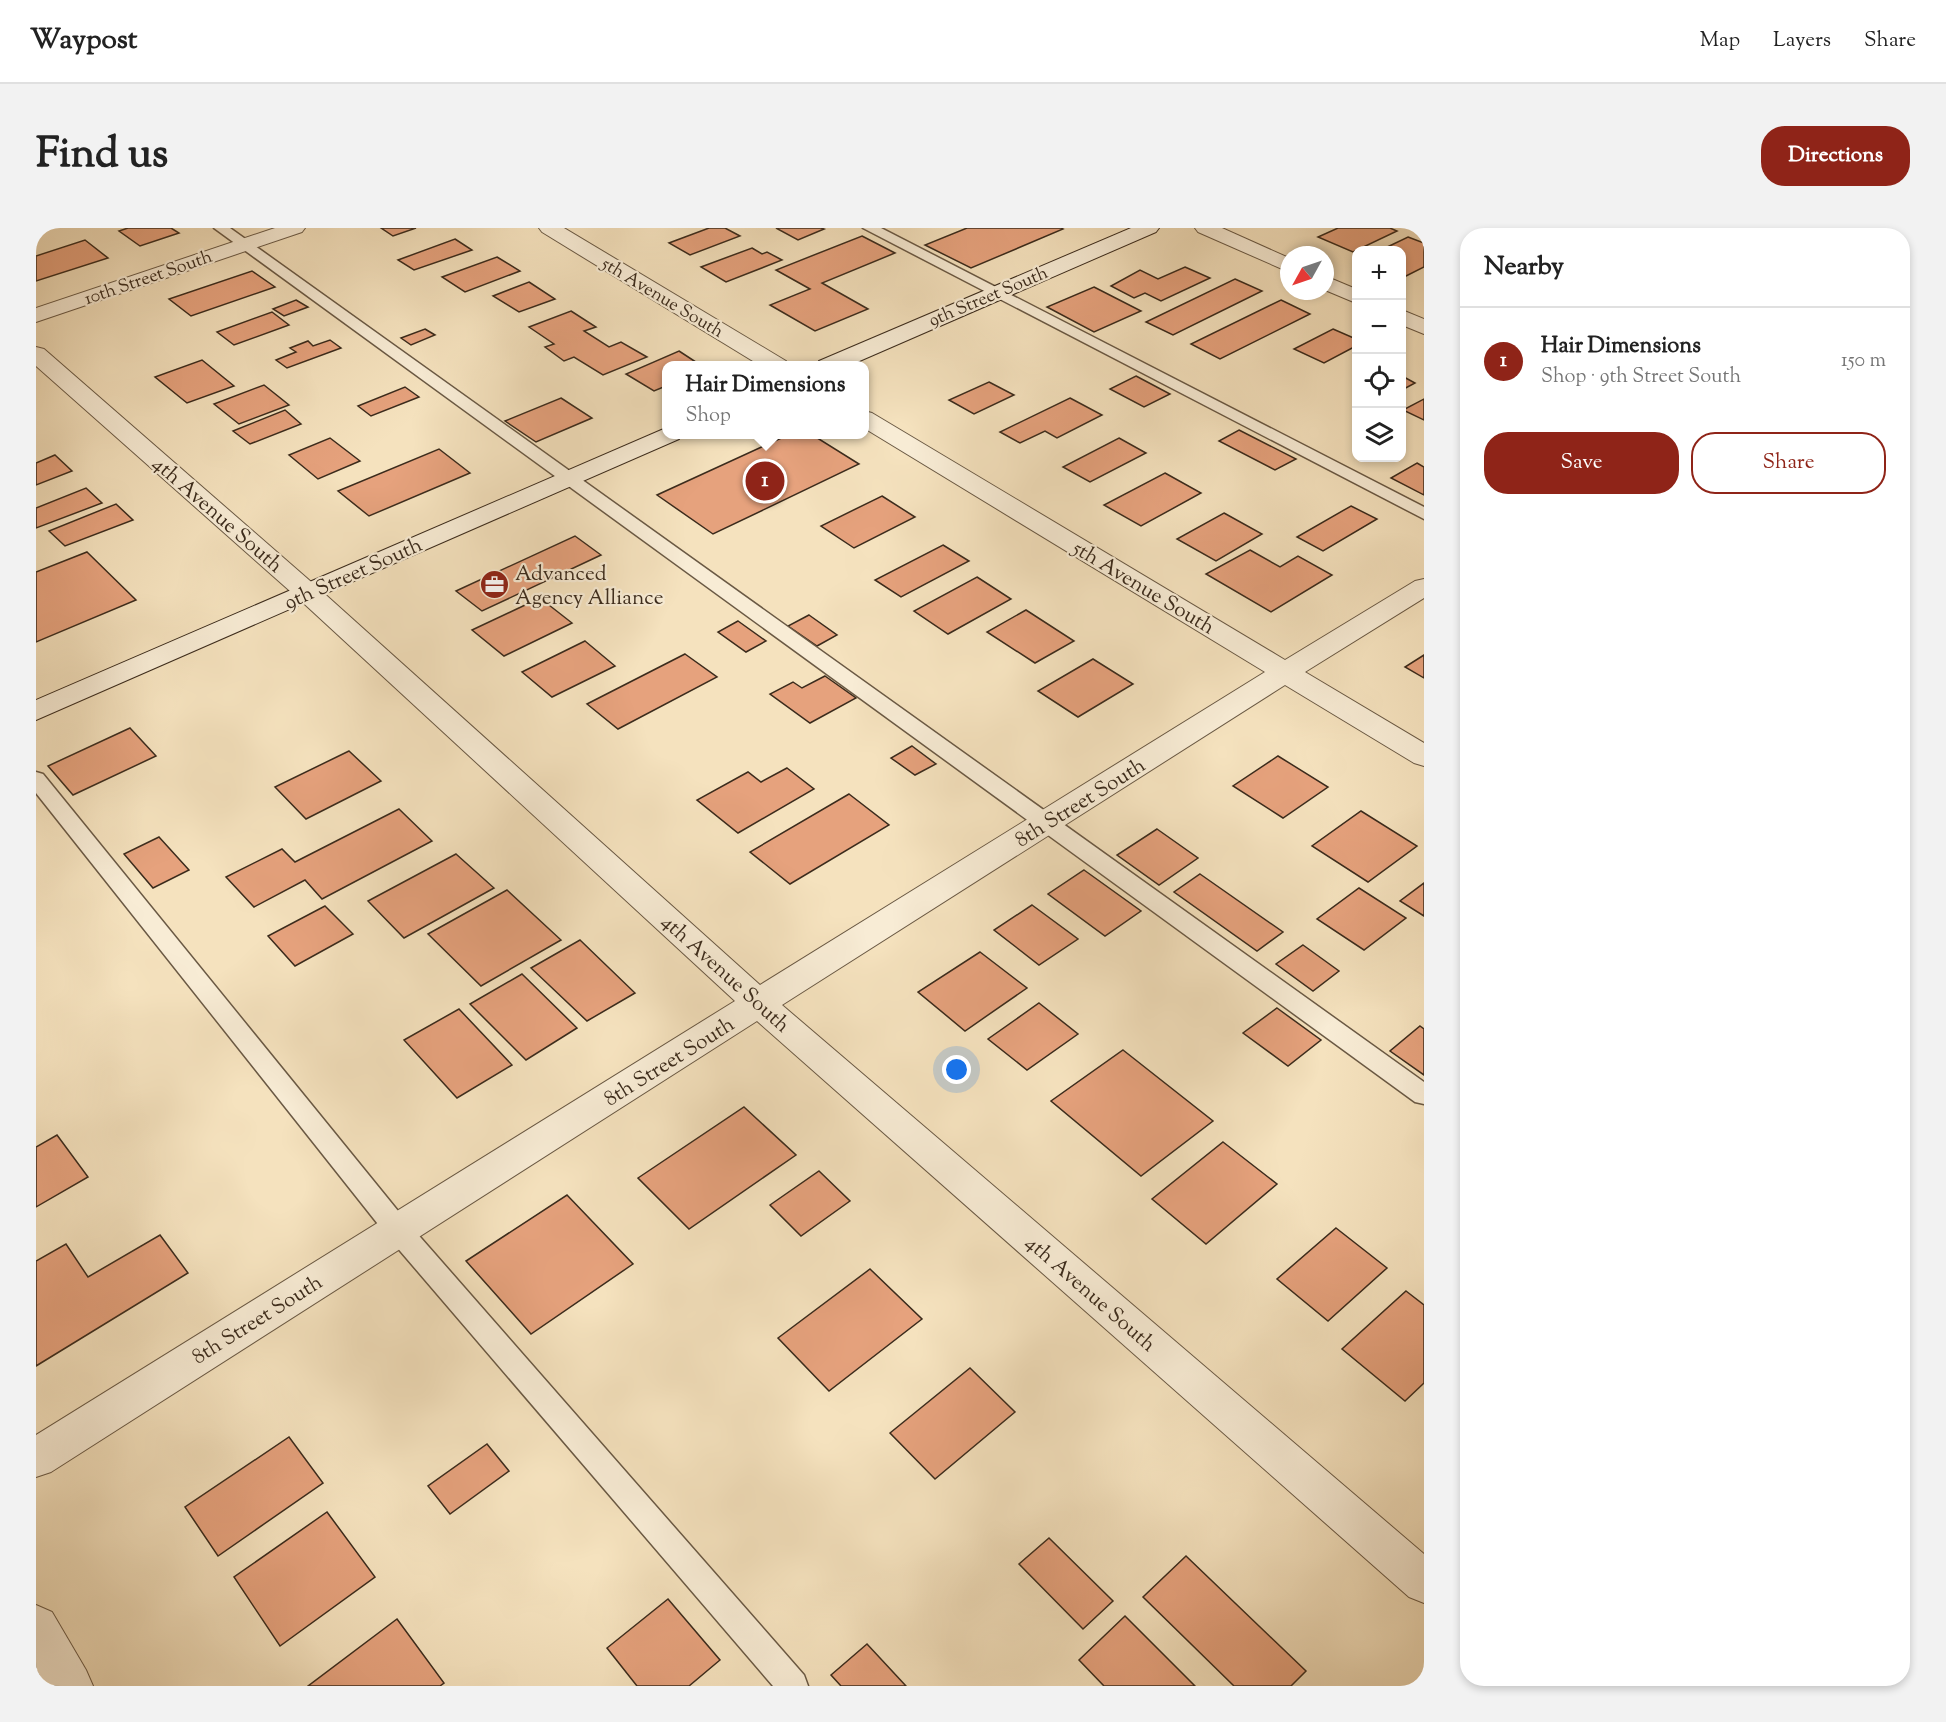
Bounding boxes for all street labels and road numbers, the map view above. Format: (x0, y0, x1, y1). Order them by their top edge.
street label: 10th Street South (81, 245, 217, 313)
street label: 5th Avenue South (595, 251, 728, 346)
street label: 9th Street South (925, 261, 1053, 335)
street label: 4th Avenue South (145, 450, 289, 581)
street label: 9th Street South (280, 531, 428, 619)
street label: 5th Avenue South (1065, 534, 1220, 643)
street label: 8th Street South (1010, 752, 1152, 856)
street label: 4th Avenue South (653, 908, 796, 1041)
street label: 8th Street South (599, 1011, 741, 1115)
street label: 4th Avenue South (1018, 1229, 1162, 1360)
street label: 8th Street South (187, 1269, 329, 1373)

